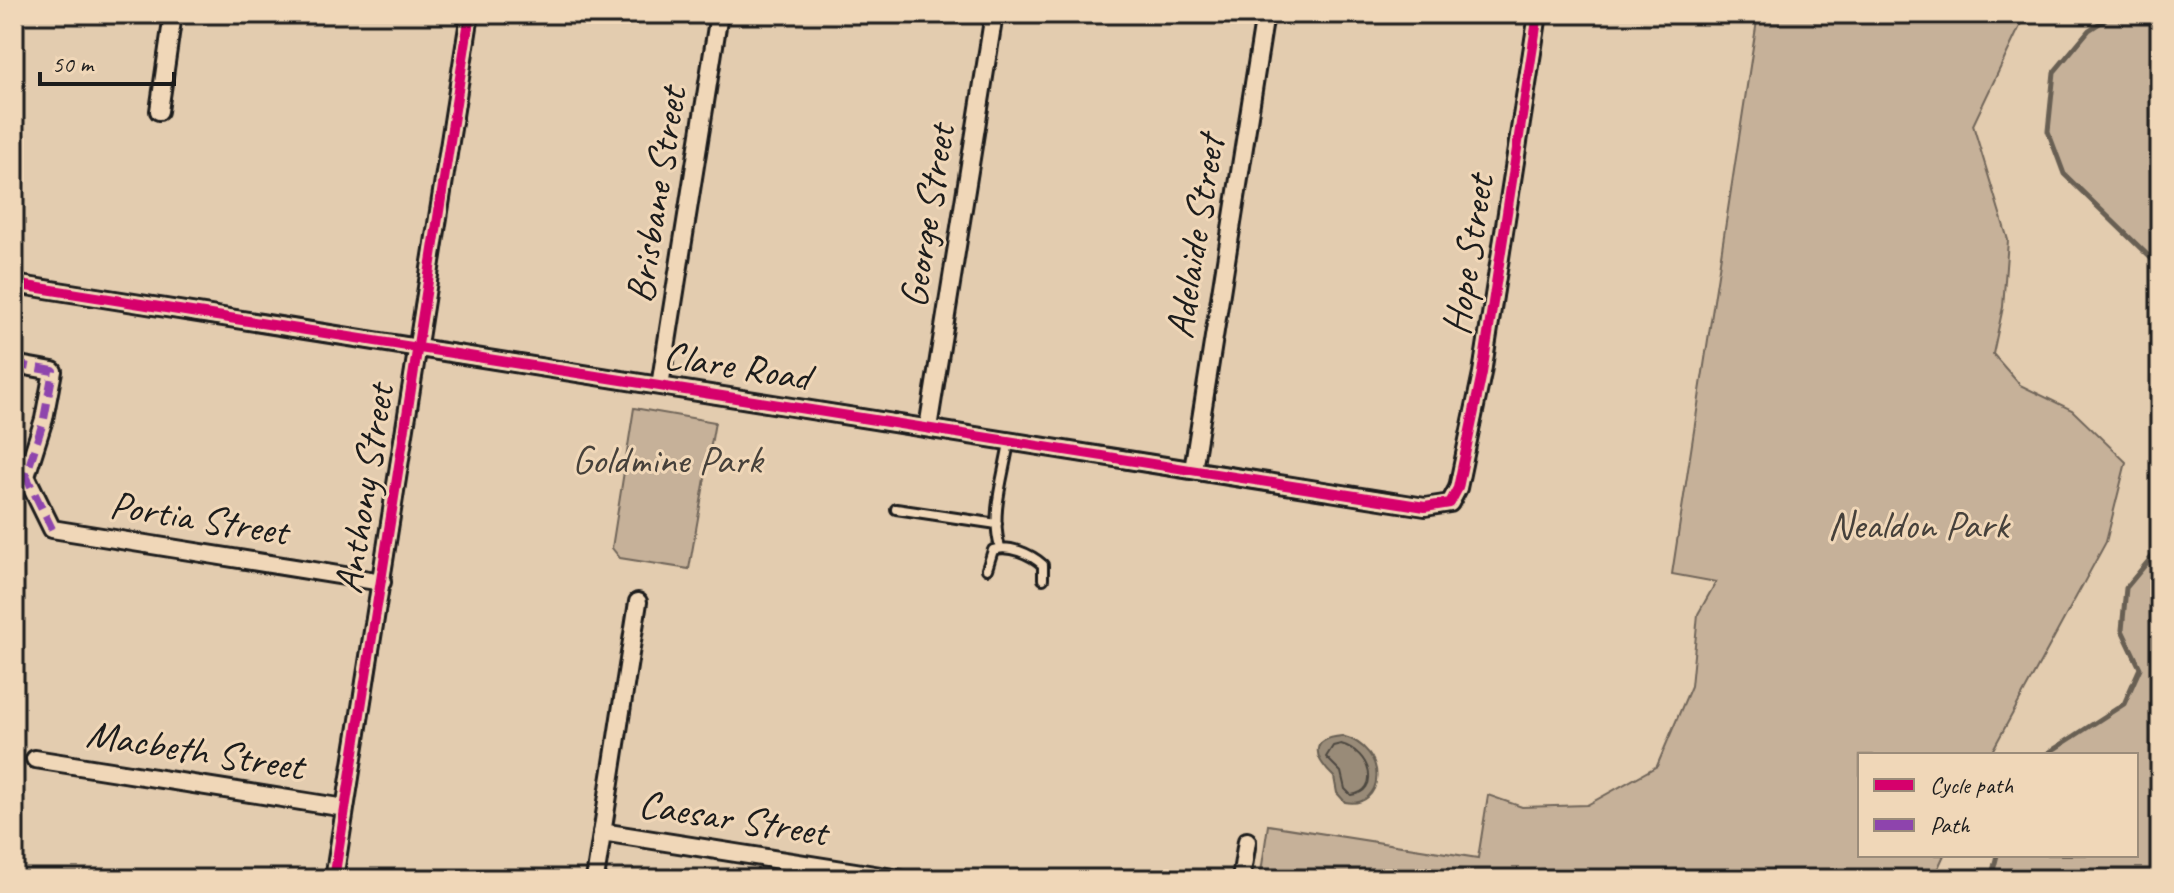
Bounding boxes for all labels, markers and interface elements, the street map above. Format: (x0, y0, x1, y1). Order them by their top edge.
scale bar (40, 36, 174, 86)
text: 50 m (52, 49, 95, 79)
street label: Brisbane Street (614, 80, 698, 306)
street label: George Street (888, 117, 967, 311)
street label: Adelaide Street (1154, 126, 1237, 342)
street label: Hope Street (1431, 168, 1506, 338)
street label: Clare Road (660, 330, 819, 403)
street label: Anthony Street (323, 377, 406, 597)
park label: Goldmine Park (572, 435, 764, 485)
street label: Portia Street (107, 479, 295, 557)
park label: Nealdon Park (1827, 500, 2011, 550)
street label: Macbeth Street (83, 708, 311, 792)
legend (1858, 753, 2138, 857)
text: Cycle path (1930, 770, 2014, 800)
street label: Caesar Street (635, 778, 834, 858)
text: Path (1930, 810, 1971, 840)

